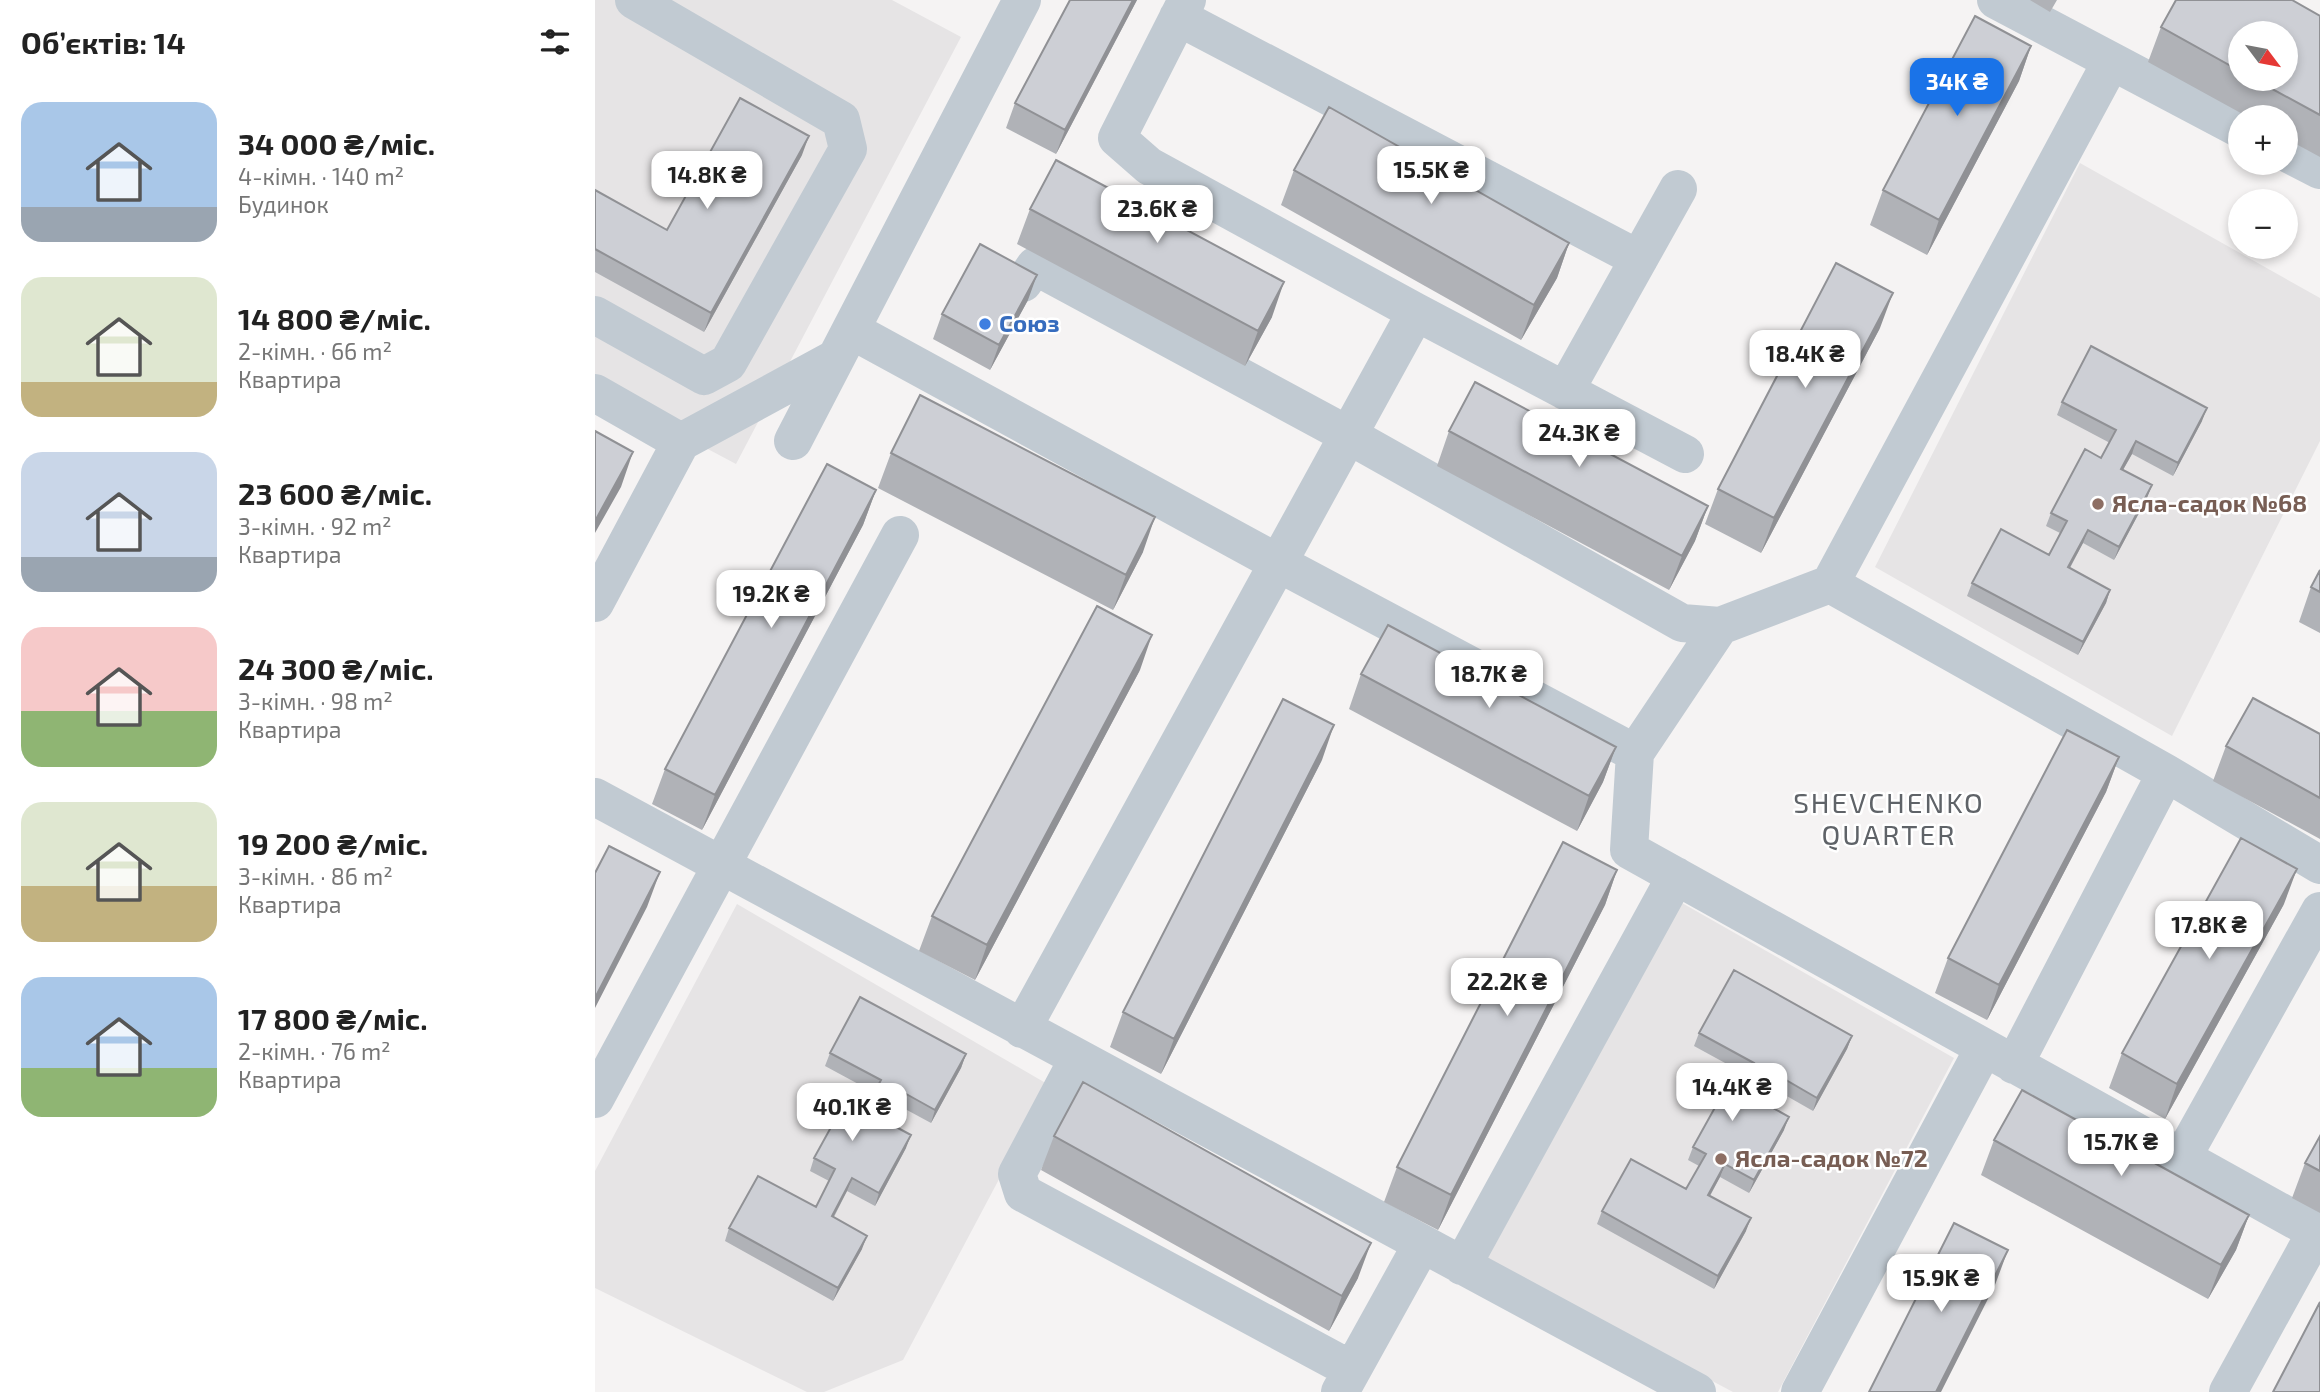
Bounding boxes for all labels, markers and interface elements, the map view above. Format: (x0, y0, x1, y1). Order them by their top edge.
north arrow (2228, 21, 2298, 91)
map controls (2228, 21, 2298, 259)
icon: filters (536, 23, 574, 61)
text: Об’єктів: 14 (21, 24, 186, 60)
pin: 34K ₴ (1908, 58, 2006, 118)
text: 34K ₴ (1926, 67, 1988, 95)
button: + (2228, 105, 2298, 175)
text: 34 000 ₴/міс. (238, 125, 435, 161)
icon: home (77, 130, 161, 214)
pin: 15.5K ₴ (1366, 146, 1496, 206)
pin: 14.8K ₴ (642, 152, 772, 211)
text: 15.5K ₴ (1393, 155, 1469, 183)
text: 14.8K ₴ (667, 160, 747, 188)
text: 4-кімн. · 140 m² (238, 162, 404, 190)
pin: 23.6K ₴ (1092, 186, 1222, 245)
button: − (2228, 189, 2298, 259)
text: Будинок (238, 190, 329, 218)
text: 23.6K ₴ (1117, 194, 1197, 222)
text: 14 800 ₴/міс. (238, 300, 431, 336)
icon: home (77, 305, 161, 389)
place label: Союз (999, 308, 1060, 337)
marker: Союз (977, 316, 993, 332)
pin: 18.4K ₴ (1740, 330, 1870, 390)
text: 2-кімн. · 66 m² (238, 337, 392, 365)
text: 18.4K ₴ (1765, 339, 1845, 367)
text: Квартира (238, 365, 342, 393)
pin: 24.3K ₴ (1514, 410, 1644, 469)
text: 24.3K ₴ (1538, 418, 1620, 446)
text: 23 600 ₴/міс. (238, 475, 432, 511)
icon: home (77, 480, 161, 564)
place label: Ясла-садок №68 (2112, 488, 2307, 517)
marker: Ясла-садок №68 (2090, 496, 2106, 512)
text: 3-кімн. · 92 m² (238, 512, 392, 540)
text: Квартира (238, 540, 342, 568)
pin: 19.2K ₴ (706, 570, 836, 630)
text: 19.2K ₴ (732, 579, 810, 607)
text: 24 300 ₴/міс. (238, 650, 434, 686)
pin: 18.7K ₴ (1424, 650, 1554, 710)
icon: home (77, 655, 161, 739)
text: 18.7K ₴ (1451, 659, 1527, 687)
text: 3-кімн. · 98 m² (238, 687, 393, 715)
text: Квартира (238, 715, 342, 743)
district label: SHEVCHENKO QUARTER (1793, 785, 1985, 851)
text: 19 200 ₴/міс. (238, 825, 428, 861)
icon: home (77, 830, 161, 914)
text: 3-кімн. · 86 m² (238, 862, 393, 890)
text: Квартира (238, 890, 342, 918)
pin: 17.8K ₴ (2144, 902, 2274, 961)
text: 17.8K ₴ (2171, 910, 2247, 938)
pin: 22.2K ₴ (1442, 958, 1572, 1018)
text: 22.2K ₴ (1467, 967, 1547, 995)
text: 17 800 ₴/міс. (238, 1000, 427, 1036)
icon: home (77, 1005, 161, 1089)
text: 2-кімн. · 76 m² (238, 1037, 391, 1065)
pin: 14.4K ₴ (1667, 1064, 1797, 1123)
text: Квартира (238, 1065, 342, 1093)
text: 14.4K ₴ (1692, 1072, 1772, 1100)
pin: 40.1K ₴ (787, 1084, 917, 1143)
text: 40.1K ₴ (813, 1092, 891, 1120)
pin: 15.7K ₴ (2056, 1118, 2186, 1178)
text: 15.7K ₴ (2084, 1127, 2158, 1155)
place label: Ясла-садок №72 (1735, 1143, 1928, 1172)
marker: Ясла-садок №72 (1713, 1151, 1729, 1167)
pin: 15.9K ₴ (1876, 1254, 2006, 1314)
text: 15.9K ₴ (1903, 1263, 1979, 1291)

